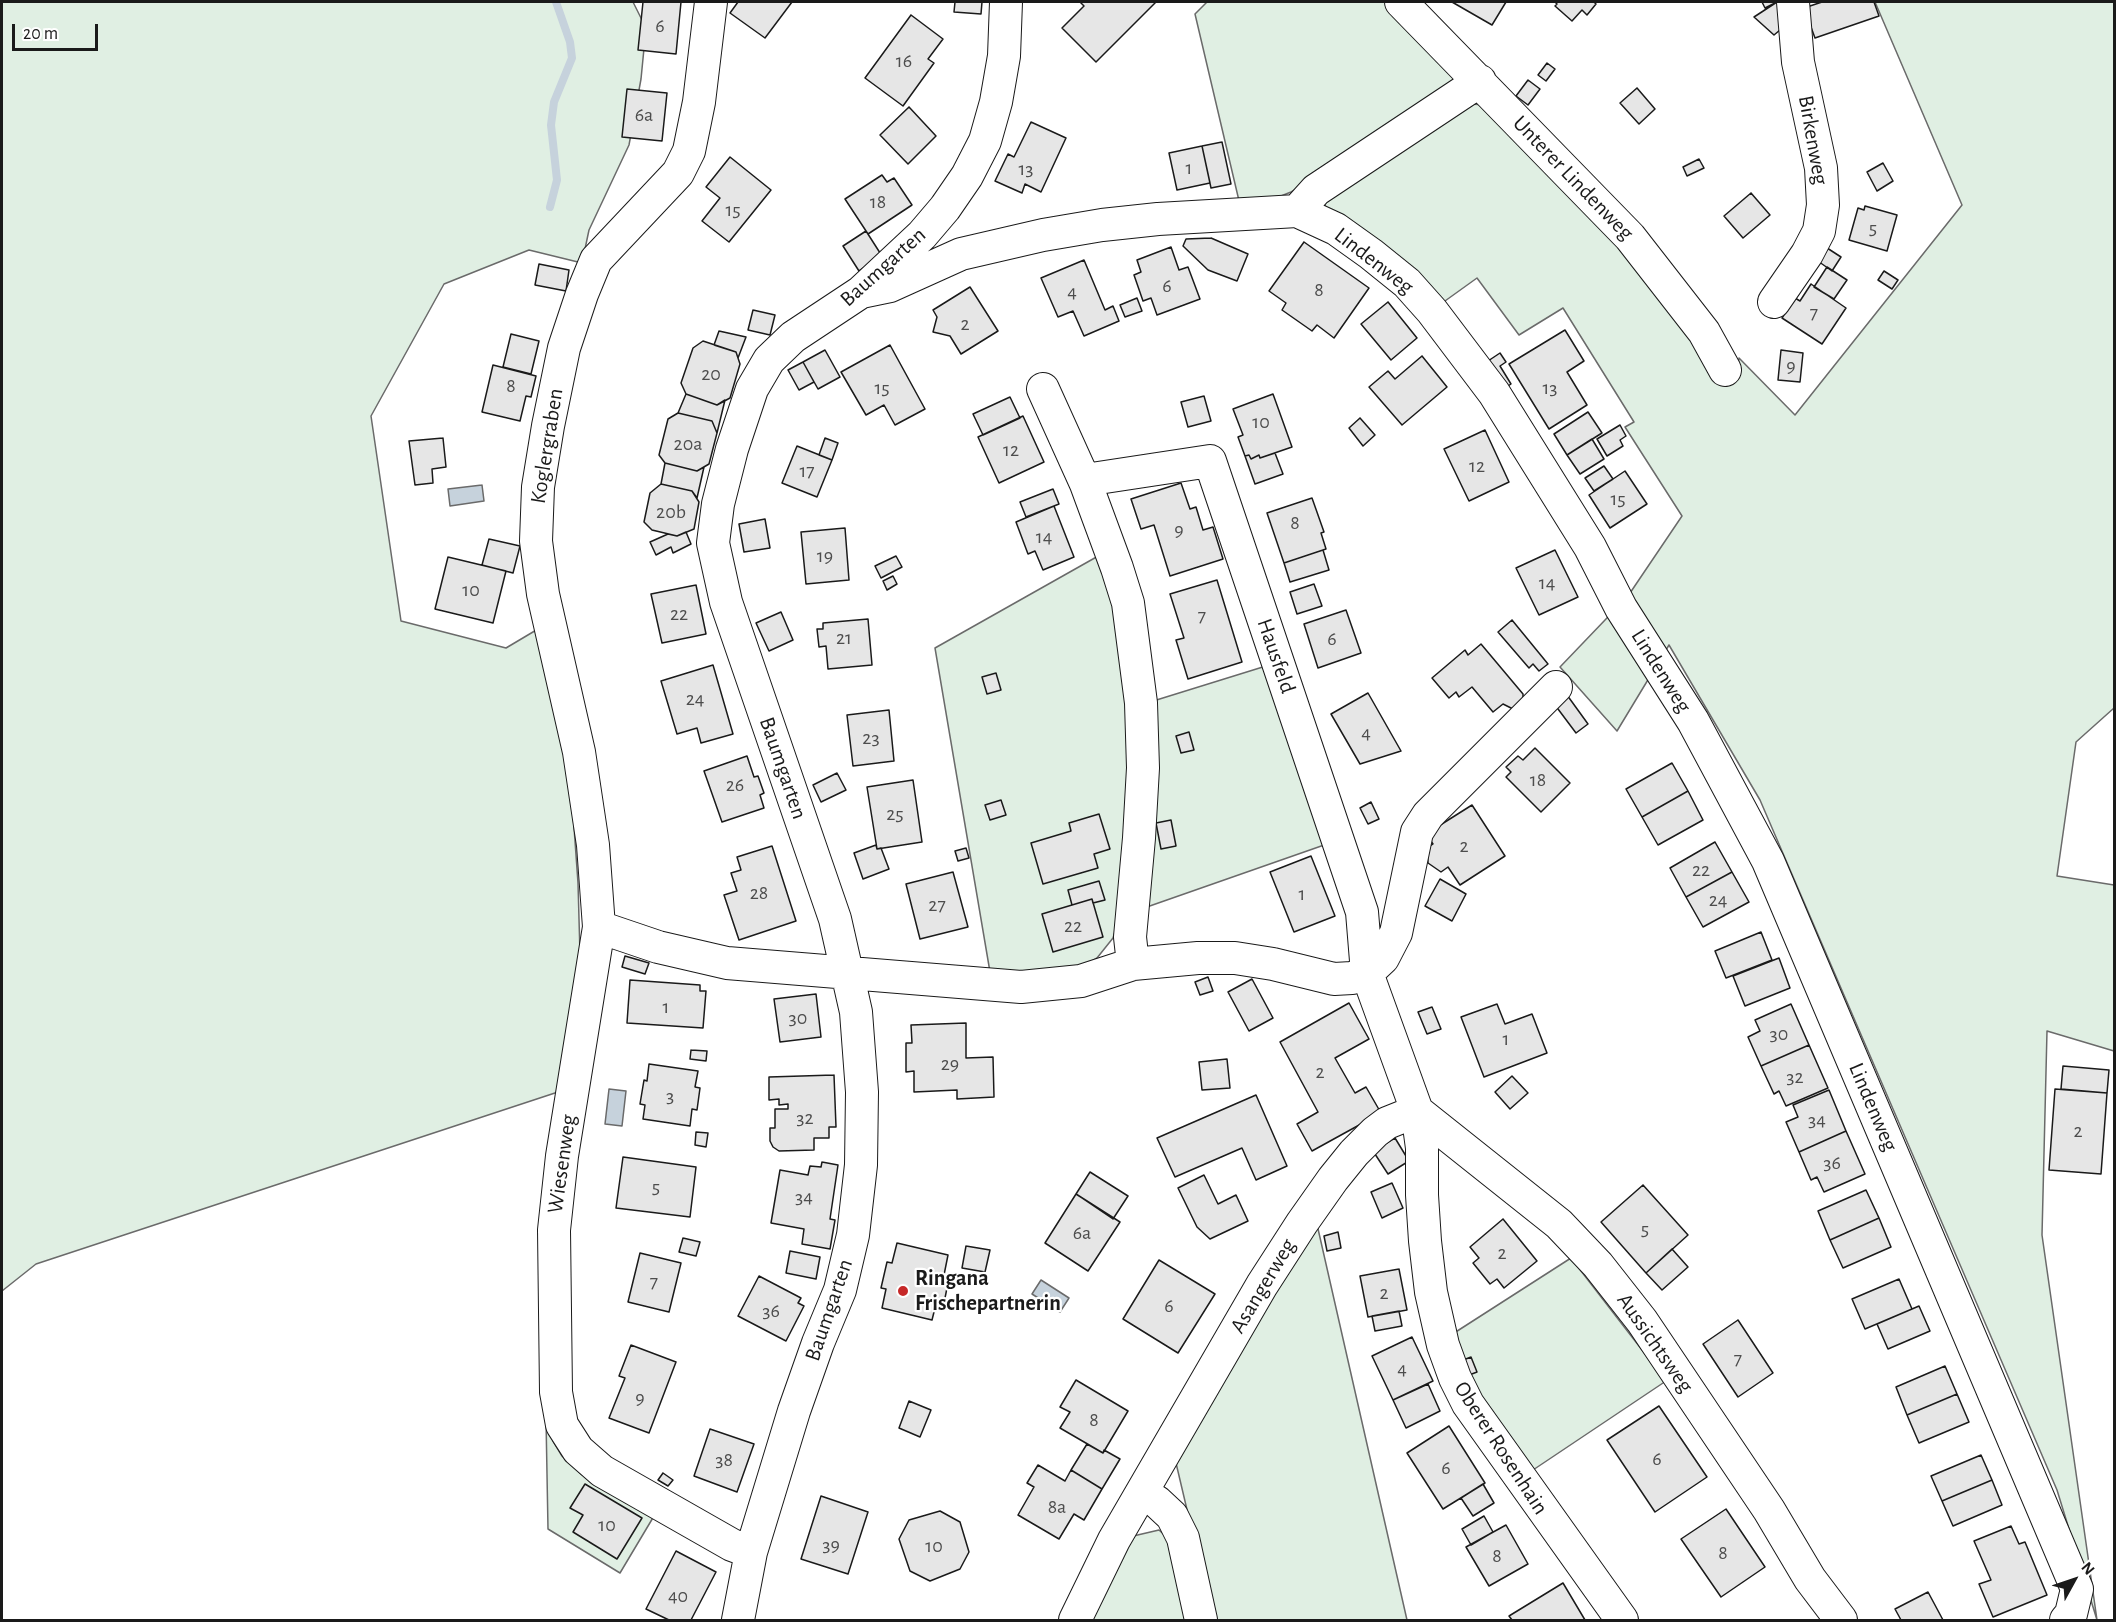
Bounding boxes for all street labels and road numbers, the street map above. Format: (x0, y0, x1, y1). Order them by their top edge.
street label: Birkenweg (1792, 93, 1834, 187)
street label: Unterer Lindenweg (1507, 110, 1639, 246)
street label: Baumgarten (835, 222, 931, 312)
street label: Lindenweg (1329, 222, 1419, 300)
street label: Koglergraben (525, 387, 569, 505)
street label: Hausfeld (1251, 615, 1301, 697)
street label: Lindenweg (1625, 624, 1697, 718)
street label: Baumgarten (753, 713, 813, 823)
street label: Lindenweg (1843, 1059, 1903, 1155)
street label: Wiesenweg (542, 1113, 582, 1215)
street label: Asangerweg (1225, 1234, 1301, 1338)
street label: Baumgarten (799, 1255, 859, 1365)
street label: Aussichtsweg (1611, 1288, 1699, 1398)
street label: Oberer Rosenhain (1448, 1376, 1554, 1520)

